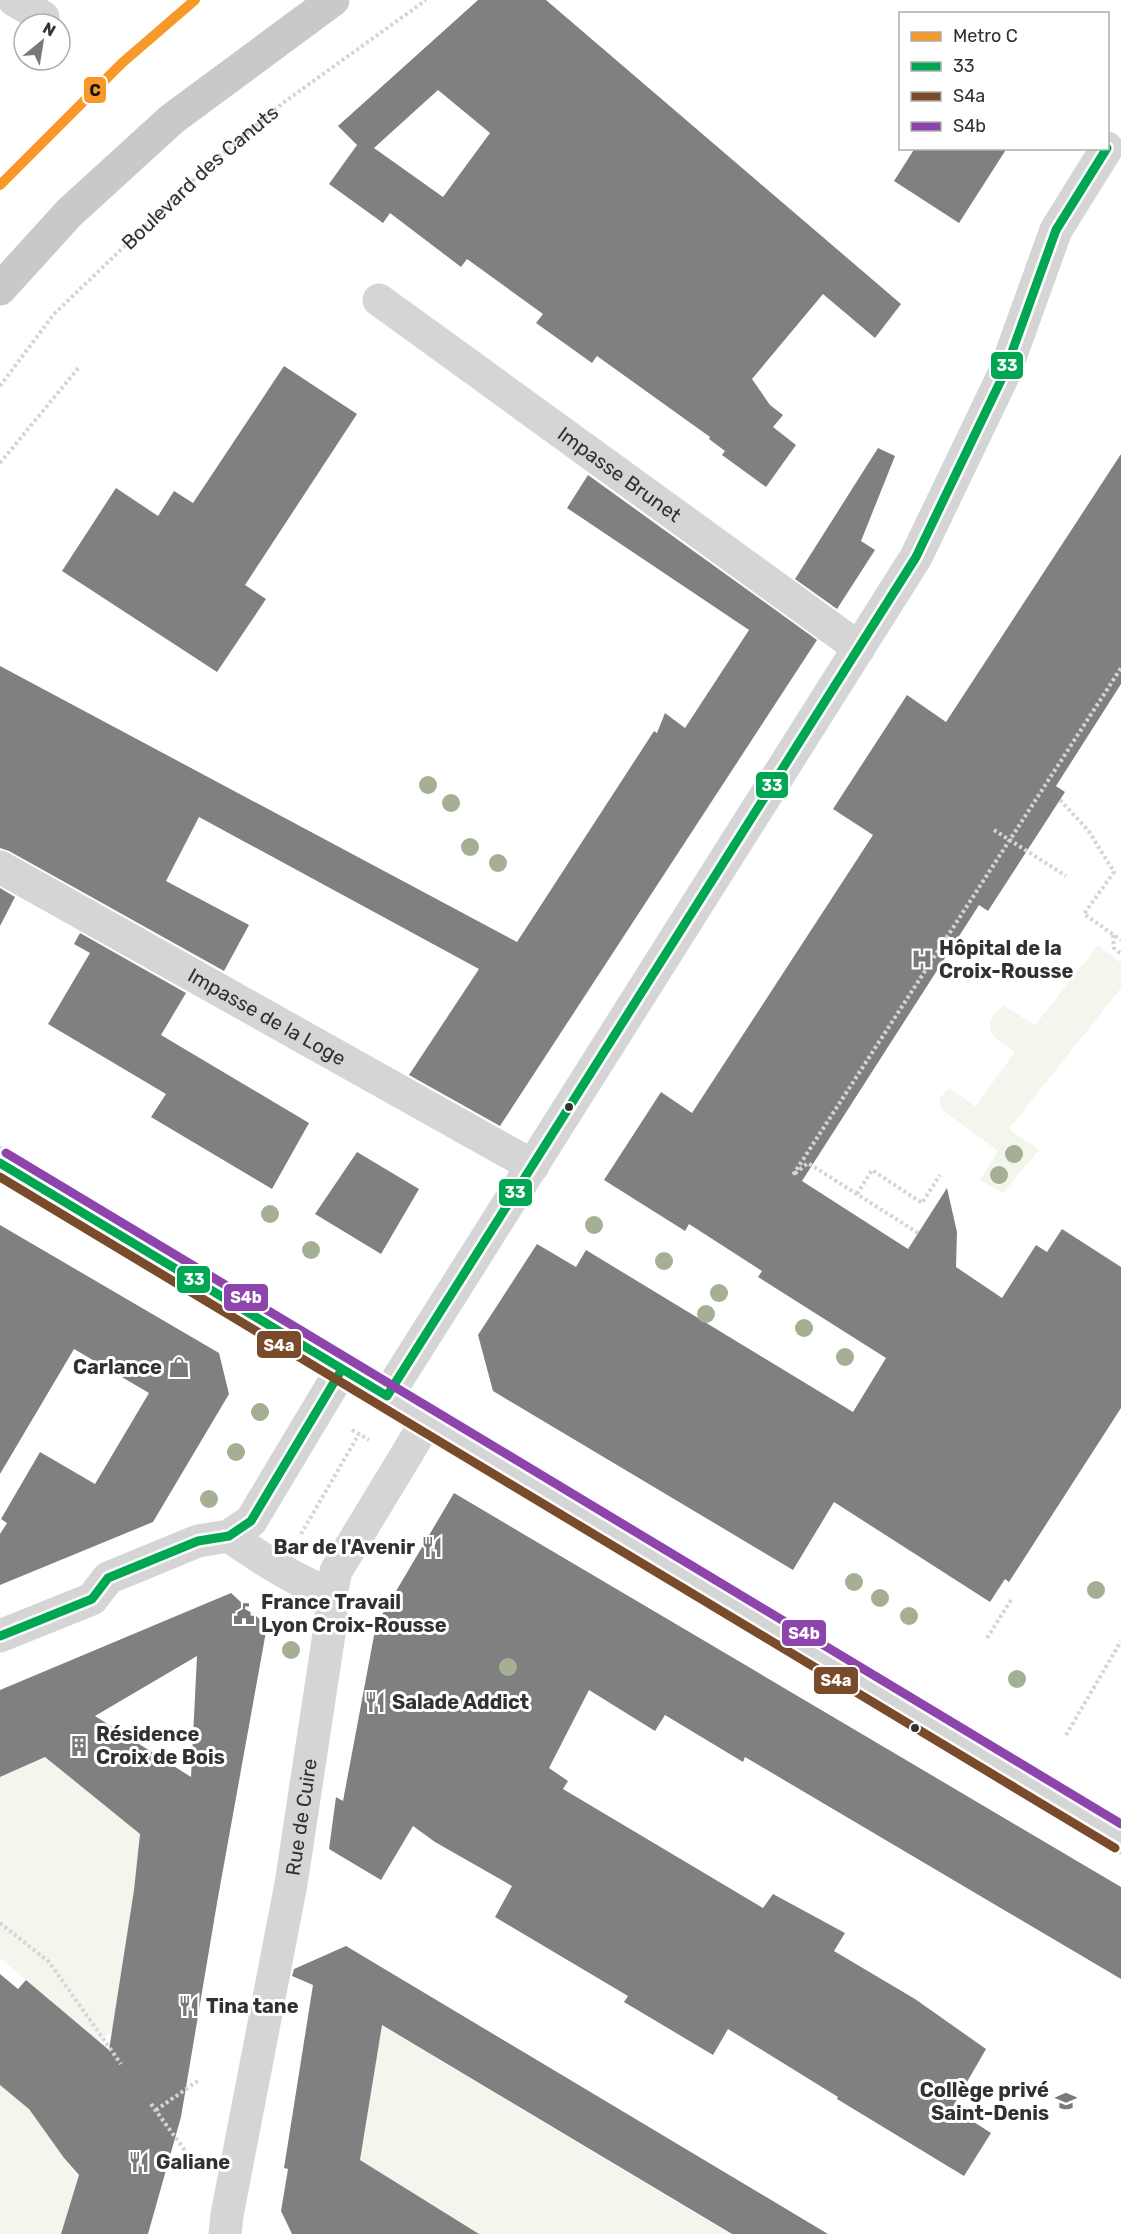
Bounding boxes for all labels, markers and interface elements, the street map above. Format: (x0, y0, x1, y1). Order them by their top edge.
north arrow (12, 12, 72, 72)
legend (899, 12, 1109, 150)
text: N (40, 18, 59, 41)
text: Metro C (953, 25, 1018, 47)
text: 33 (953, 55, 975, 77)
line badge: C (83, 76, 107, 104)
text: C (89, 81, 101, 100)
text: S4a (953, 85, 985, 107)
street label: Boulevard des Canuts (117, 100, 283, 255)
text: S4b (953, 115, 986, 137)
line badge: 33 (990, 351, 1024, 380)
text: 33 (996, 356, 1018, 375)
street label: Impasse Brunet (553, 422, 686, 527)
line badge: 33 (755, 771, 789, 799)
text: 33 (761, 776, 783, 795)
place label: Hôpital de la Croix-Rousse (939, 936, 1074, 983)
hospital icon: Hôpital de la Croix-Rousse (910, 947, 934, 971)
street label: Impasse de la Loge (184, 963, 350, 1071)
unlabelled marker (563, 1101, 575, 1113)
line badge: 33 (498, 1178, 533, 1207)
text: 33 (504, 1183, 526, 1202)
line badge: 33 (176, 1265, 211, 1294)
text: 33 (183, 1270, 205, 1289)
line badge: S4b (223, 1283, 269, 1312)
text: S4b (230, 1288, 262, 1307)
line badge: S4a (256, 1330, 302, 1359)
text: S4a (264, 1336, 294, 1355)
place label: Carlance (73, 1355, 162, 1379)
shop icon: Carlance (167, 1355, 191, 1379)
place label: Bar de l'Avenir (273, 1535, 415, 1559)
restaurant icon: Bar de l'Avenir (420, 1535, 444, 1559)
place label: France Travail Lyon Croix-Rousse (261, 1590, 447, 1637)
public building icon: France Travail Lyon Croix-Rousse (232, 1602, 256, 1626)
line badge: S4b (781, 1619, 827, 1647)
text: S4b (788, 1624, 820, 1643)
line badge: S4a (813, 1666, 859, 1695)
text: S4a (821, 1671, 851, 1690)
restaurant icon: Salade Addict (363, 1690, 387, 1714)
place label: Salade Addict (392, 1690, 529, 1714)
place label: Résidence Croix de Bois (96, 1722, 225, 1769)
unlabelled marker (909, 1722, 921, 1734)
building icon: Résidence Croix de Bois (67, 1734, 91, 1758)
street label: Rue de Cuire (280, 1757, 322, 1877)
restaurant icon: Tina tane (177, 1994, 201, 2018)
place label: Tina tane (206, 1994, 299, 2018)
place label: Collège privé Saint-Denis (920, 2078, 1049, 2125)
school or university icon: Collège privé Saint-Denis (1054, 2089, 1078, 2113)
restaurant icon: Galiane (127, 2150, 151, 2174)
place label: Galiane (156, 2150, 230, 2174)

